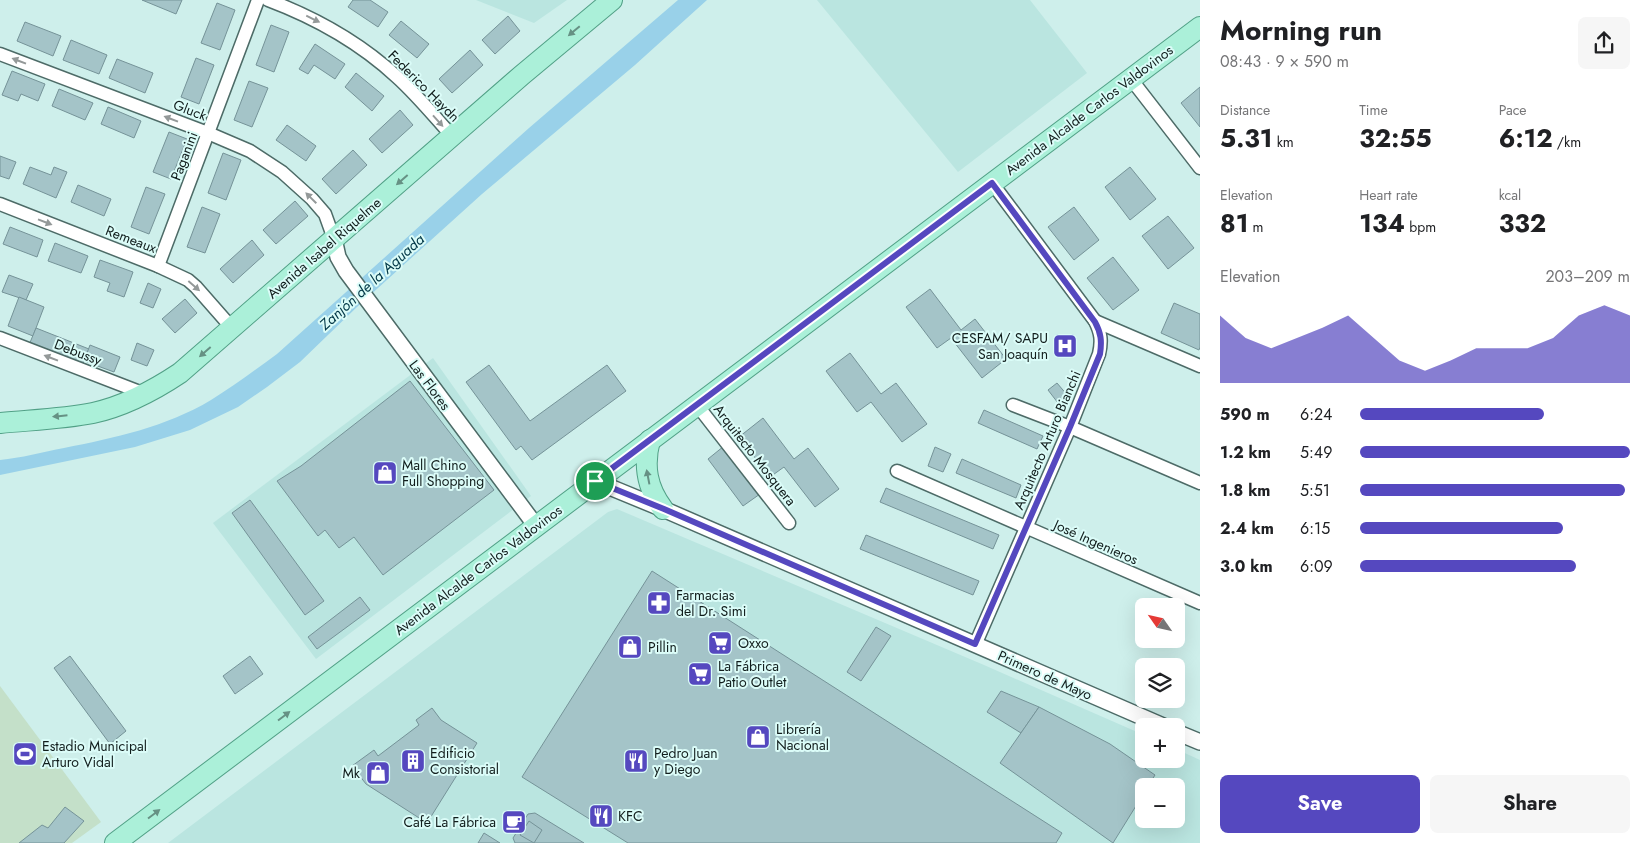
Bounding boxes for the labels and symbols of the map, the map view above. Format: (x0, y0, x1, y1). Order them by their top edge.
one-way arrow (306, 15, 320, 23)
one-way arrow (567, 25, 580, 36)
street label: Avenida Alcalde Carlos Valdovinos (1001, 40, 1177, 180)
street label: Federico Haydn (384, 46, 464, 126)
one-way arrow (11, 57, 26, 65)
street label: Gluck (170, 95, 210, 126)
one-way arrow (432, 114, 444, 126)
one-way arrow (163, 115, 178, 123)
street label: Paganini (166, 129, 202, 183)
one-way arrow (397, 174, 409, 186)
one-way arrow (305, 192, 317, 204)
street label: Avenida Isabel Riquelme (263, 193, 385, 303)
one-way arrow (38, 219, 53, 226)
street label: Remeaux (103, 220, 159, 258)
water label: Zanjón de la Aguada (314, 228, 430, 336)
one-way arrow (188, 280, 201, 291)
place label: CESFAM/ SAPU San Joaquín (952, 328, 1048, 364)
hospital icon: CESFAM/ SAPU San Joaquín (1052, 333, 1078, 359)
street label: Debussy (51, 334, 105, 370)
one-way arrow (199, 346, 212, 357)
one-way arrow (43, 354, 58, 362)
street label: Las Flores (405, 356, 456, 415)
street label: Arquitecto Arturo Bianchi (1009, 367, 1085, 513)
street label: Arquitecto Mosquera (709, 400, 801, 510)
one-way arrow (52, 413, 68, 421)
place label: Mall Chino Full Shopping (402, 455, 484, 491)
shop icon: Mall Chino Full Shopping (372, 460, 398, 486)
pin (574, 460, 616, 502)
one-way arrow (643, 468, 651, 484)
street label: Avenida Alcalde Carlos Valdovinos (390, 500, 566, 640)
street label: José Ingenieros (1049, 514, 1142, 570)
place label: Farmacias del Dr. Simi (676, 585, 746, 621)
pharmacy icon: Farmacias del Dr. Simi (646, 590, 672, 616)
north arrow (1135, 598, 1185, 648)
supermarket icon: Oxxo (707, 630, 733, 656)
place label: Oxxo (738, 633, 769, 653)
shop icon: Pillin (617, 634, 643, 660)
place label: Pillin (648, 637, 677, 657)
street label: Primero de Mayo (995, 645, 1096, 705)
place label: La Fábrica Patio Outlet (718, 656, 787, 692)
supermarket icon: La Fábrica Patio Outlet (687, 661, 713, 687)
one-way arrow (277, 711, 291, 721)
place label: Librería Nacional (776, 719, 829, 755)
shop icon: Librería Nacional (745, 724, 771, 750)
place label: Estadio Municipal Arturo Vidal (42, 736, 147, 772)
sports icon: Estadio Municipal Arturo Vidal (12, 741, 38, 767)
place label: Edificio Consistorial (430, 743, 499, 779)
place label: Pedro Juan y Diego (654, 743, 718, 779)
building icon: Edificio Consistorial (400, 748, 426, 774)
restaurant icon: Pedro Juan y Diego (623, 748, 649, 774)
shop icon: Mk (365, 760, 391, 786)
place label: Mk (343, 763, 361, 783)
restaurant icon: KFC (588, 803, 614, 829)
place label: KFC (618, 806, 643, 826)
one-way arrow (147, 808, 160, 819)
cafe icon: Café La Fábrica (501, 809, 527, 835)
place label: Café La Fábrica (403, 812, 496, 832)

